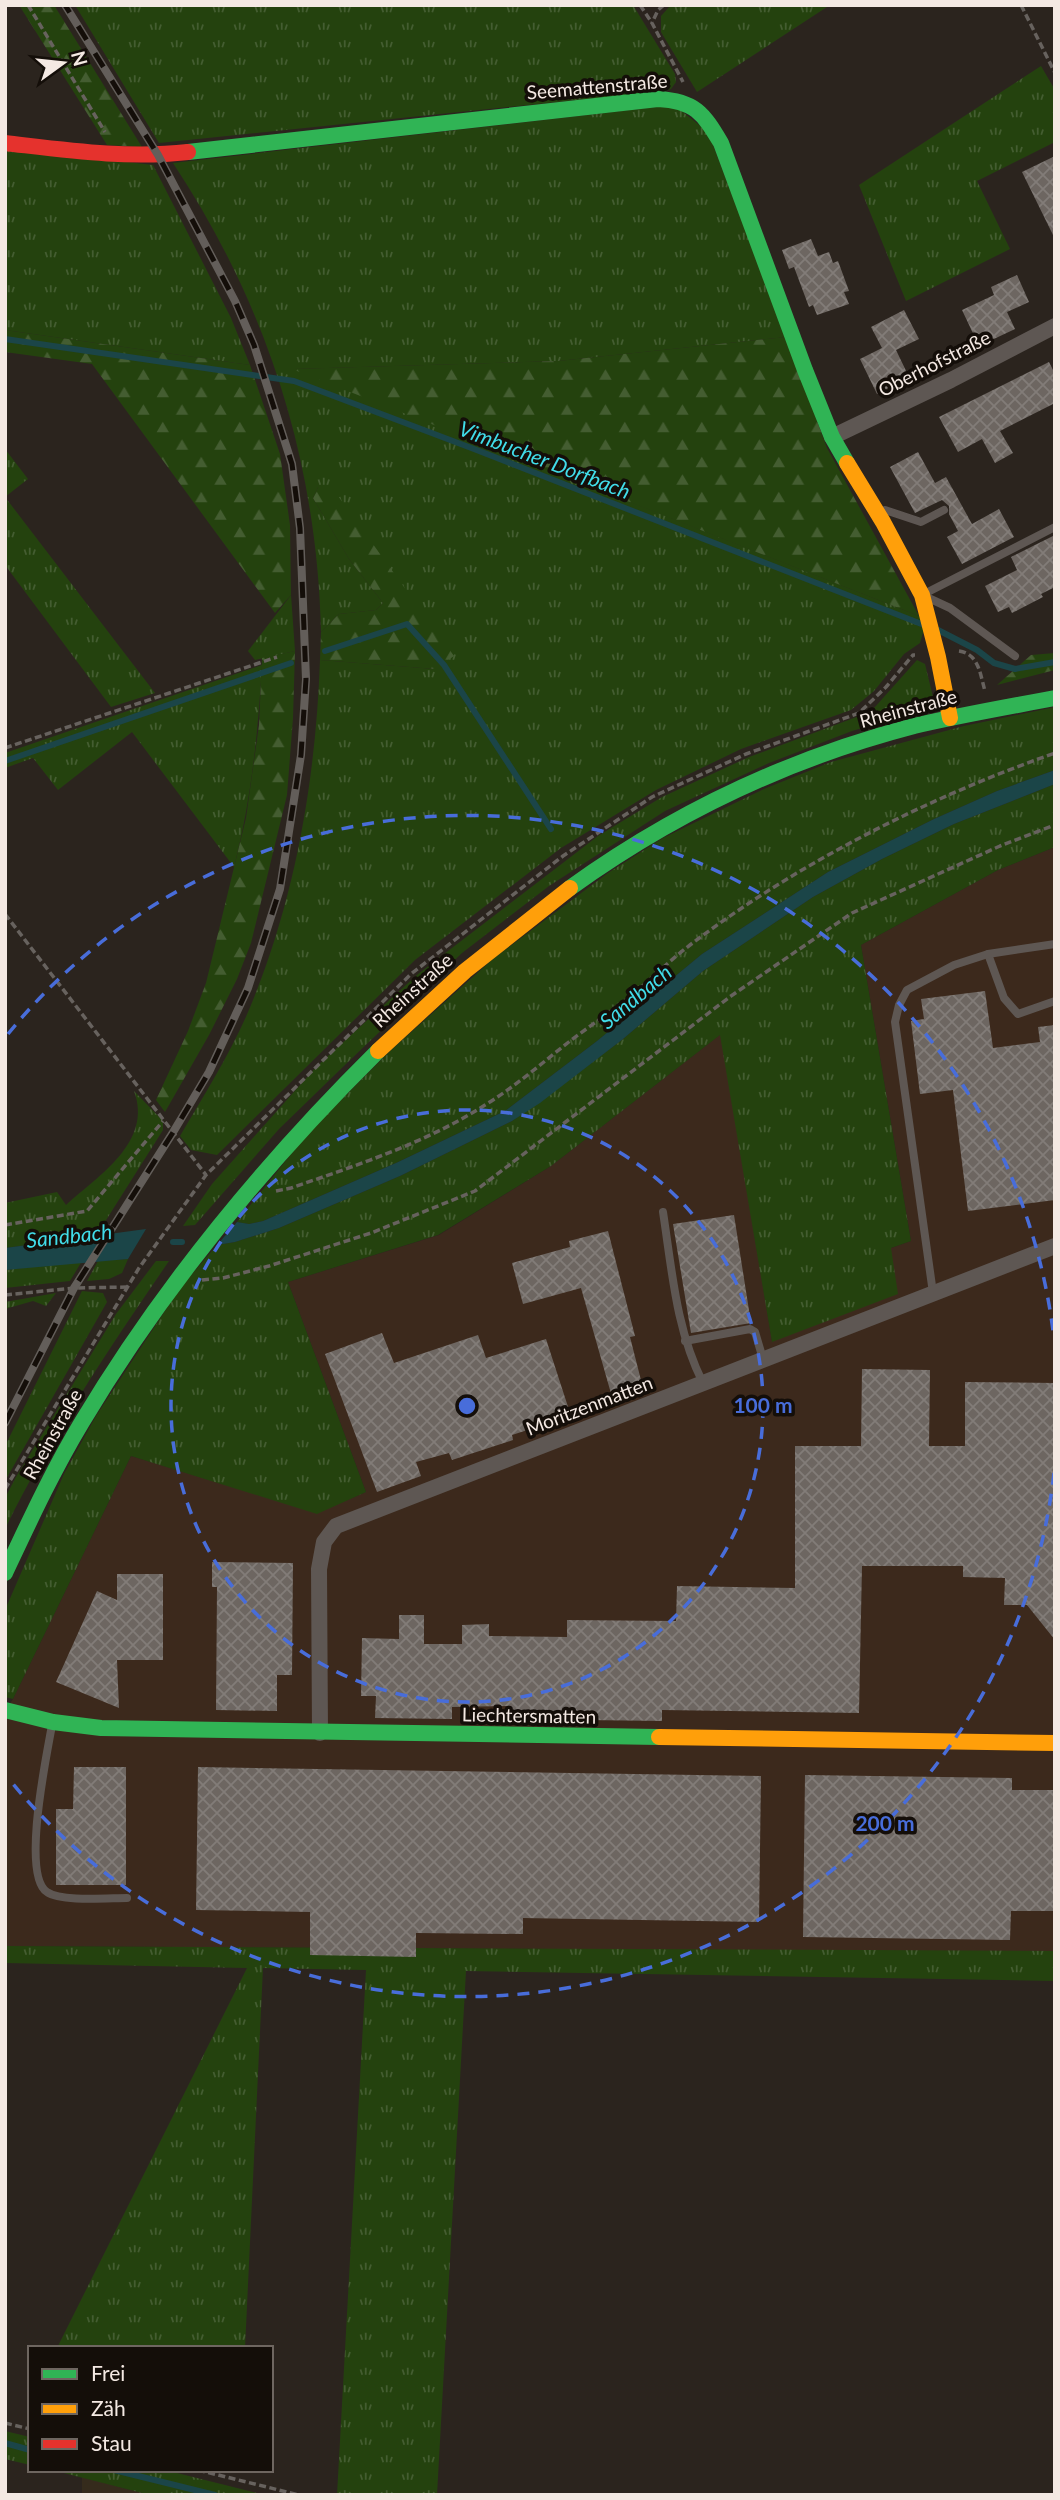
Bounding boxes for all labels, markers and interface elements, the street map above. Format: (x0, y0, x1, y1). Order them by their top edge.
north arrow (28, 28, 98, 98)
text: N (67, 48, 93, 69)
street label: Seemattenstraße (526, 68, 668, 104)
street label: Oberhofstraße (874, 325, 994, 401)
water label: Vimbucher Dorfbach (456, 415, 634, 503)
street label: Rheinstraße (857, 684, 959, 732)
street label: Rheinstraße (367, 948, 457, 1032)
water label: Sandbach (594, 959, 676, 1033)
water label: Sandbach (25, 1218, 113, 1252)
street label: Moritzenmatten (522, 1370, 656, 1440)
street label: Rheinstraße (18, 1385, 86, 1483)
text: 100 m (733, 1392, 793, 1417)
centre of rings (455, 1394, 479, 1418)
street label: Liechtersmatten (462, 1702, 596, 1728)
text: 200 m (855, 1810, 915, 1835)
legend (28, 2346, 273, 2472)
text: Frei (91, 2360, 125, 2385)
text: Zäh (91, 2395, 126, 2420)
text: Stau (91, 2430, 132, 2455)

